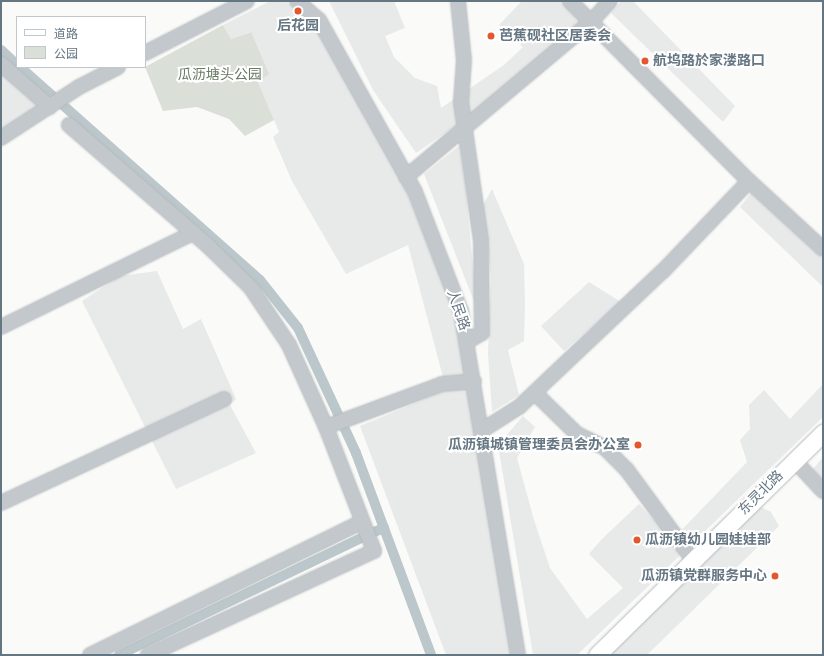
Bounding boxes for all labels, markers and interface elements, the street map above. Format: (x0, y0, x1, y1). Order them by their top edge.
marker: 后花园 (293, 6, 303, 16)
legend (16, 16, 146, 68)
place label: 后花园 (277, 18, 319, 34)
text: 道路 (54, 27, 78, 41)
place label: 芭蕉砚社区居委会 (499, 28, 611, 44)
marker: 芭蕉砚社区居委会 (486, 31, 496, 41)
text: 公园 (54, 47, 78, 61)
place label: 航坞路於家溇路口 (653, 53, 765, 69)
marker: 航坞路於家溇路口 (640, 56, 650, 66)
park label: 瓜沥塘头公园 (178, 67, 262, 83)
street label: 人民路 (443, 287, 473, 333)
place label: 瓜沥镇城镇管理委员会办公室 (448, 437, 630, 453)
marker: 瓜沥镇城镇管理委员会办公室 (633, 440, 643, 450)
street label: 东灵北路 (735, 467, 787, 519)
place label: 瓜沥镇幼儿园娃娃部 (645, 532, 771, 548)
marker: 瓜沥镇幼儿园娃娃部 (632, 535, 642, 545)
place label: 瓜沥镇党群服务中心 (641, 568, 767, 584)
marker: 瓜沥镇党群服务中心 (770, 571, 780, 581)

